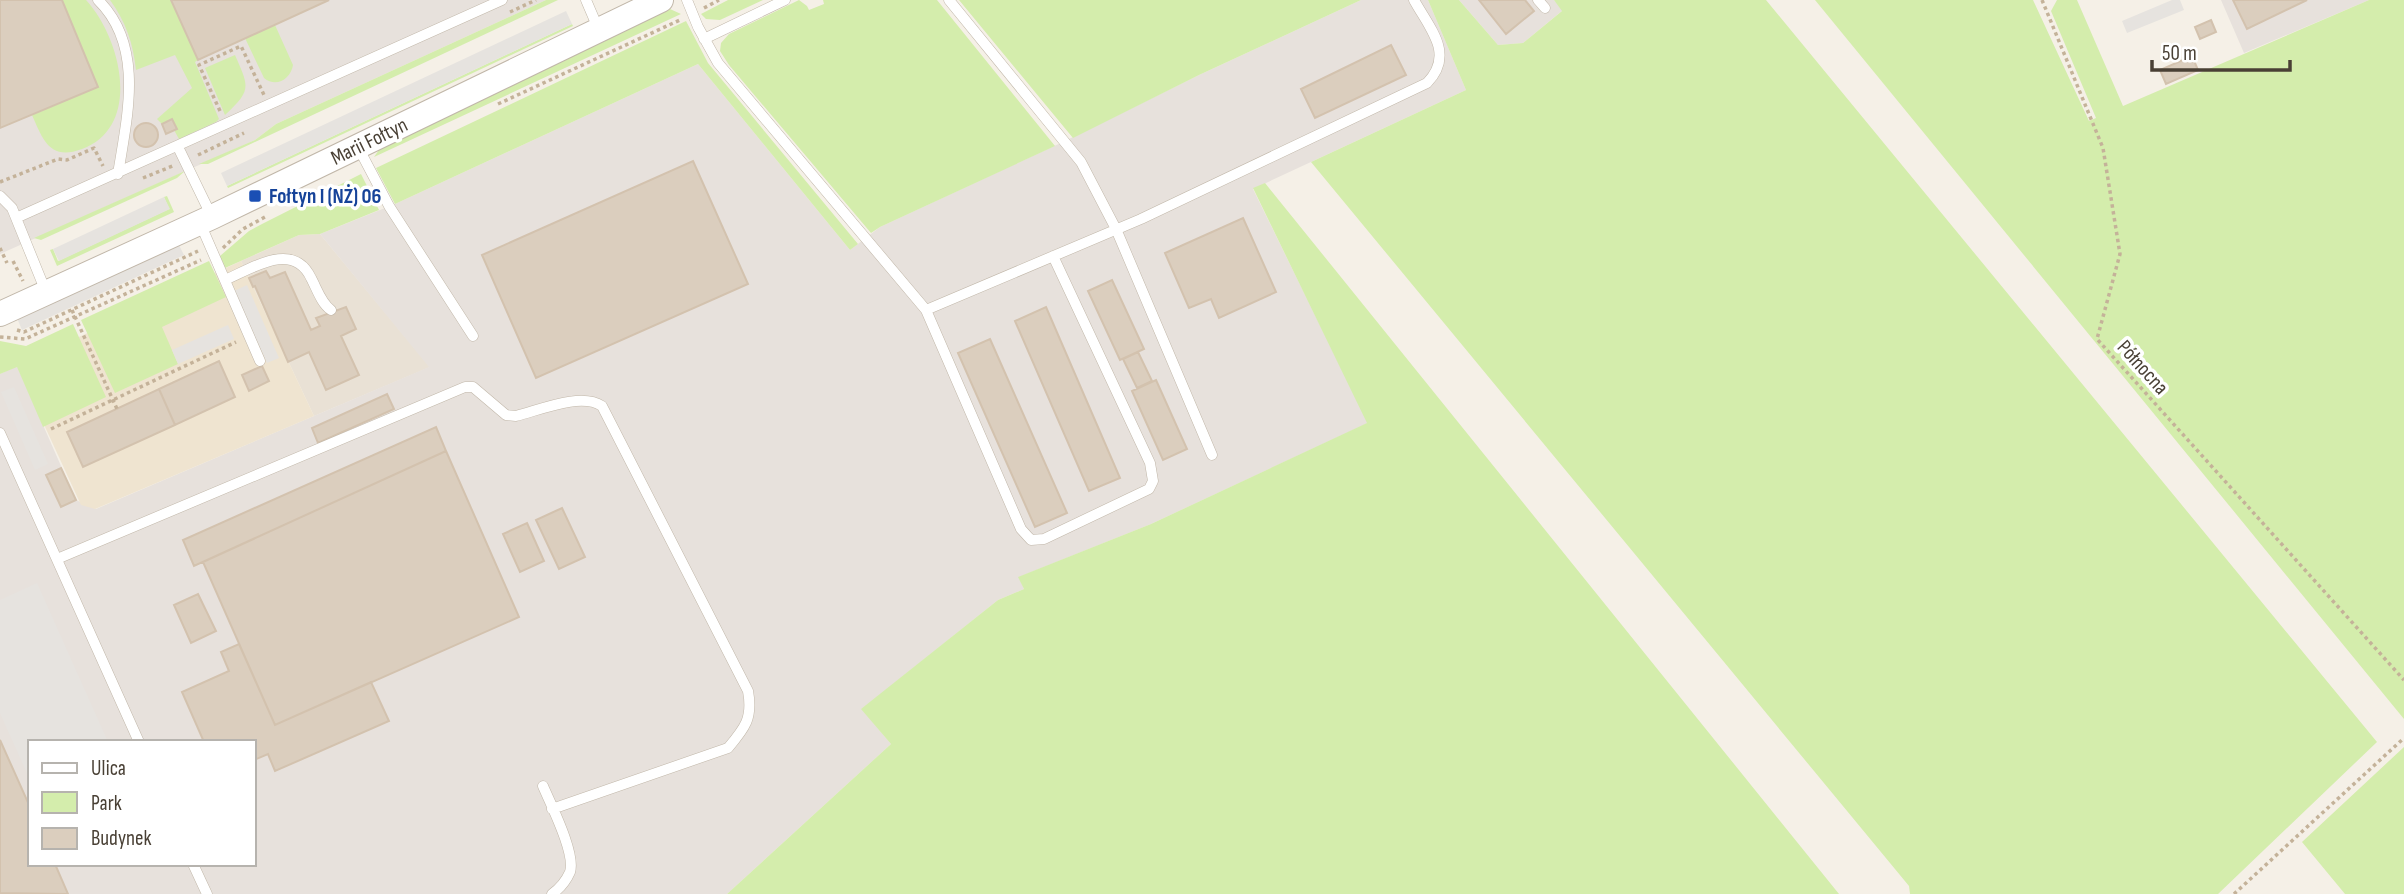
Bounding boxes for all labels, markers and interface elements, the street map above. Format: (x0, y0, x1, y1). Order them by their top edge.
scale bar (2152, 28, 2290, 72)
text: 50 m (2162, 41, 2197, 66)
street label: Marii Fołtyn (327, 112, 412, 171)
place label: Fołtyn I (NŻ) 06 (269, 184, 382, 209)
marker: Fołtyn I (NŻ) 06 (247, 188, 263, 204)
street label: Północna (2112, 335, 2174, 400)
legend (28, 740, 256, 866)
text: Ulica (91, 756, 126, 781)
text: Park (91, 791, 122, 816)
text: Budynek (91, 826, 151, 851)

